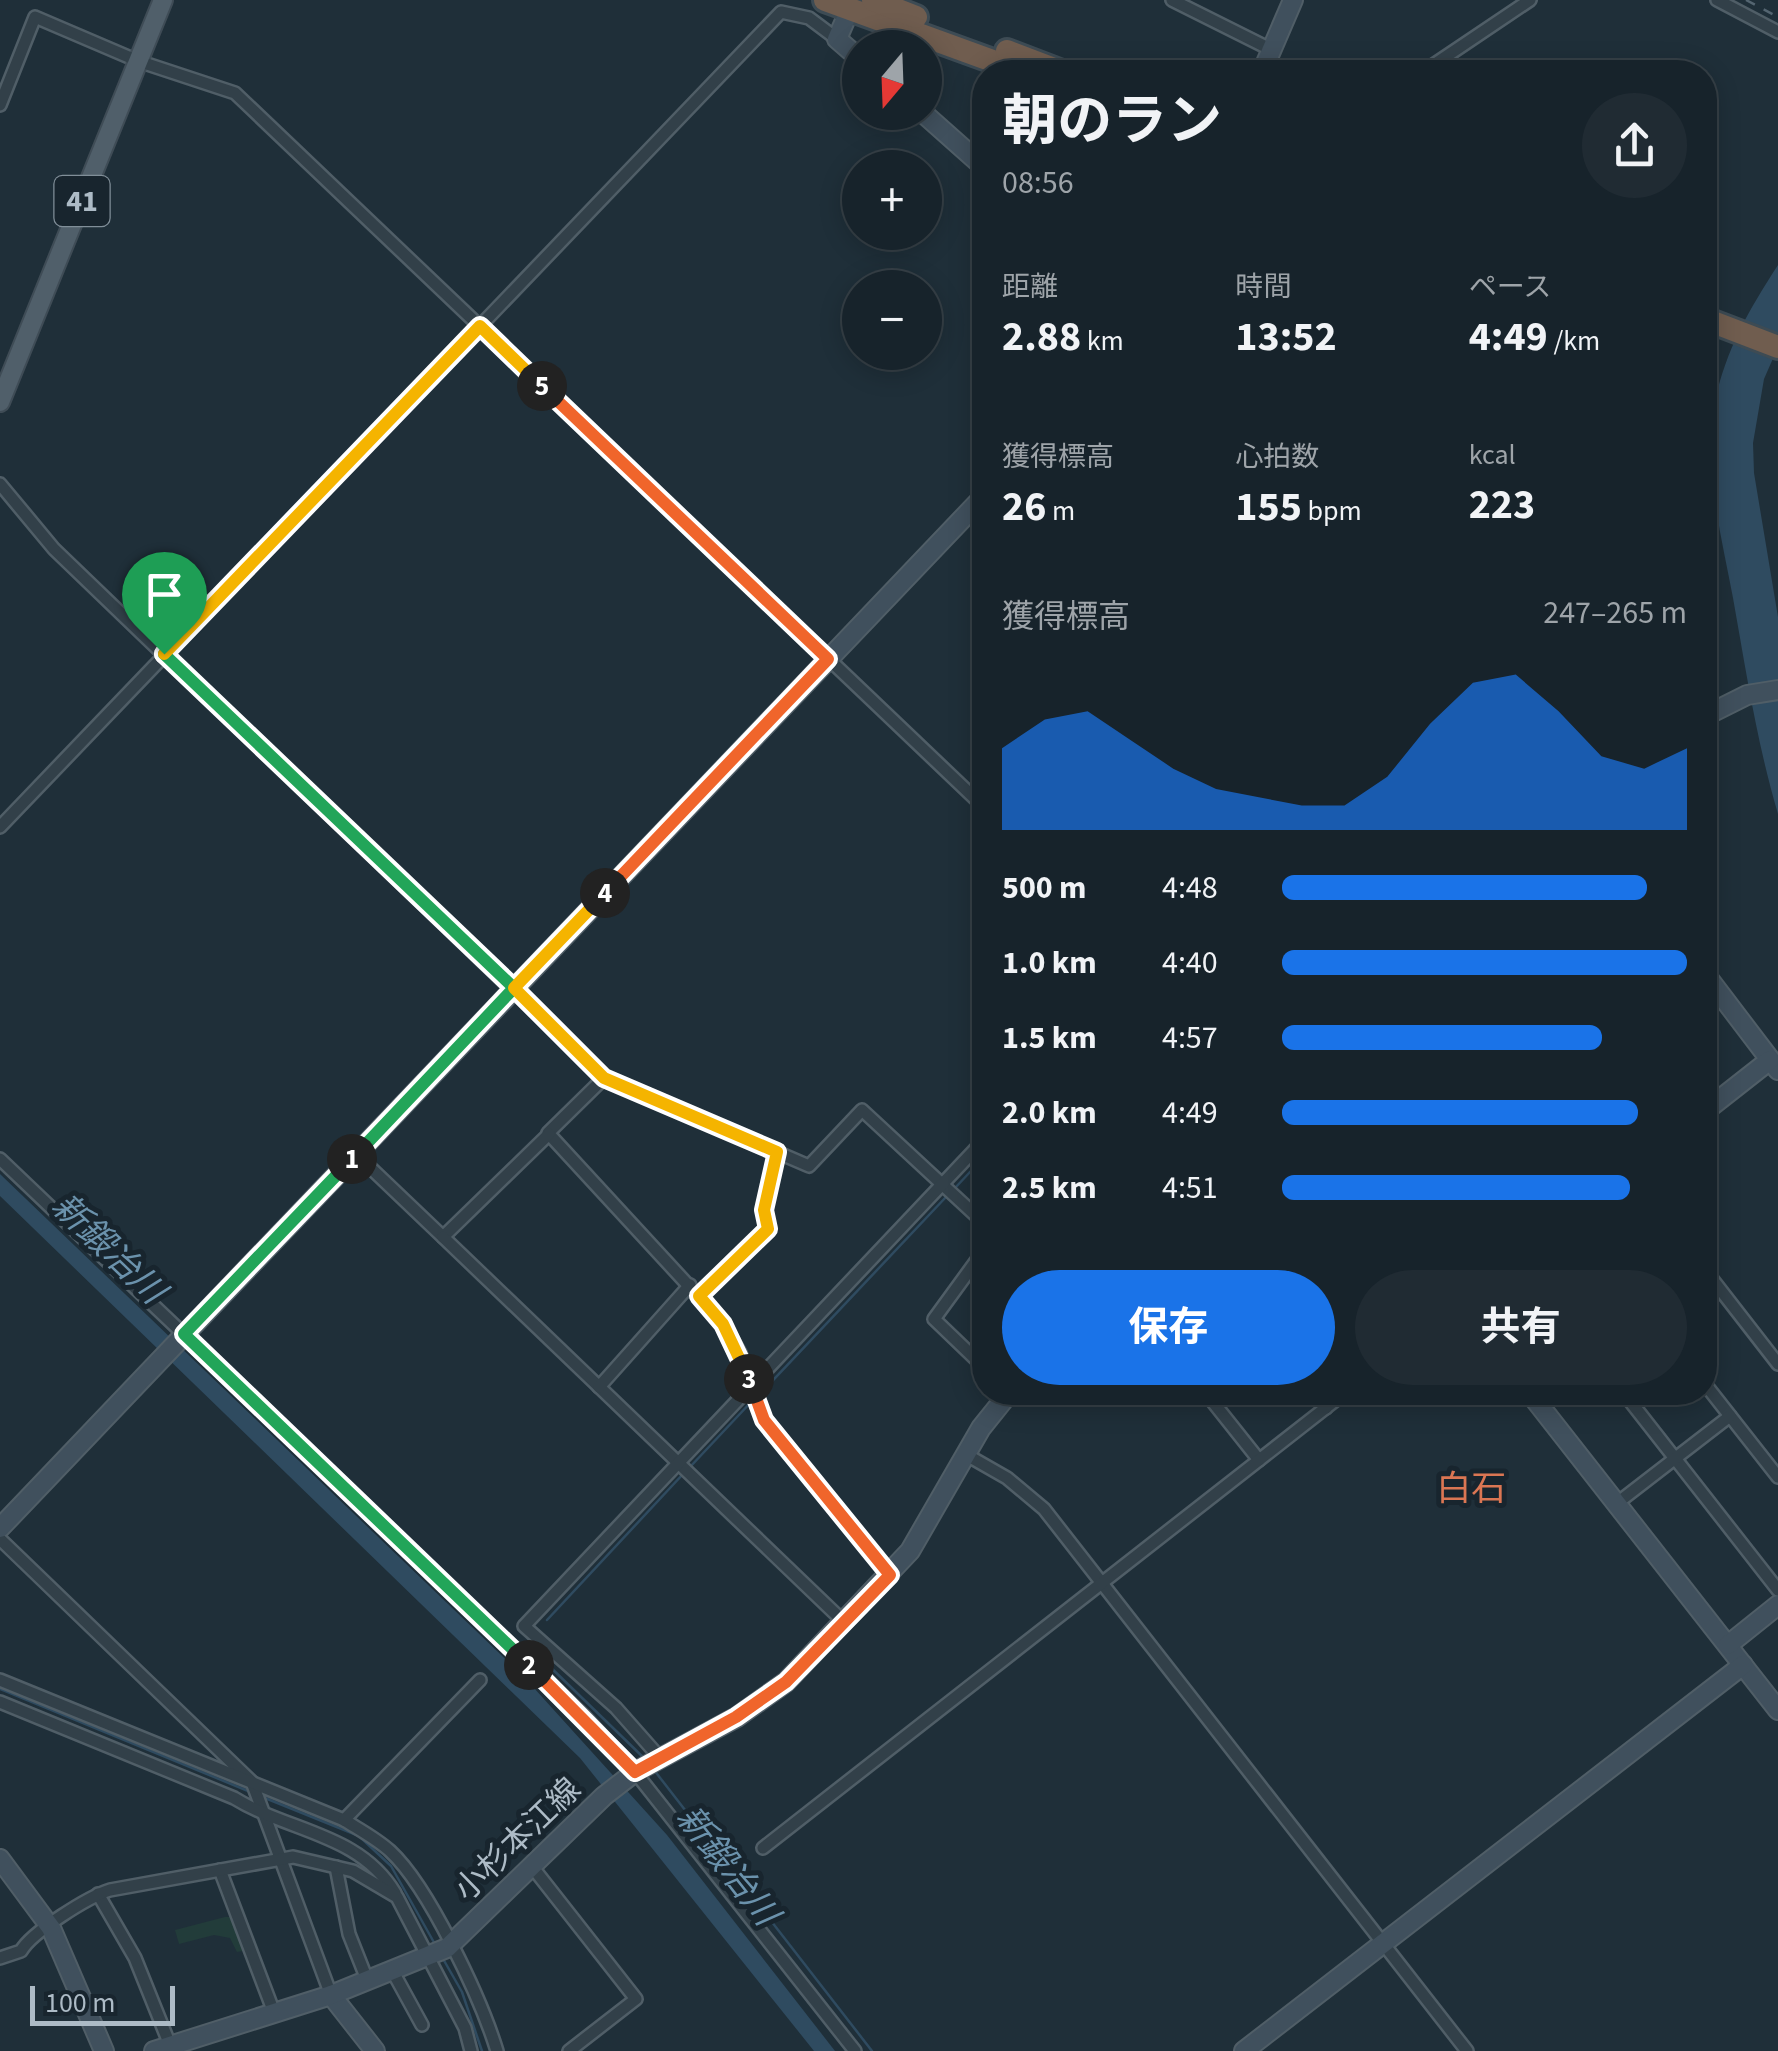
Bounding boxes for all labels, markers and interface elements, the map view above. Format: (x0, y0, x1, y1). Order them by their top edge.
north arrow (842, 30, 942, 130)
map controls (842, 30, 942, 370)
text: 朝のラン (1002, 83, 1222, 161)
button: share (1582, 93, 1687, 198)
button: + (842, 150, 942, 250)
text: 08:56 (1002, 160, 1074, 206)
road number: 41 (54, 176, 110, 226)
text: 距離 (1002, 267, 1058, 307)
text: 時間 (1235, 267, 1291, 307)
text: ペース (1469, 267, 1551, 307)
button: − (842, 270, 942, 370)
text: 2.88 (1002, 307, 1081, 367)
text: 13:52 (1235, 307, 1337, 367)
text: 4:49 (1469, 307, 1548, 367)
text: km (1081, 321, 1124, 361)
text: /km (1548, 321, 1600, 361)
pin: 5 (517, 361, 567, 411)
text: 5 (535, 366, 549, 406)
text: kcal (1469, 435, 1516, 475)
text: 獲得標高 (1002, 437, 1114, 477)
text: 心拍数 (1235, 437, 1319, 477)
text: 223 (1469, 475, 1535, 535)
text: 26 (1002, 477, 1046, 537)
text: 155 (1235, 477, 1302, 537)
text: m (1046, 491, 1075, 531)
text: bpm (1302, 491, 1362, 531)
pin (122, 552, 207, 655)
icon: arrive (137, 567, 192, 622)
text: 247–265 m (1543, 590, 1687, 636)
text: 獲得標高 (1002, 594, 1130, 640)
text: 500 m (1002, 865, 1087, 911)
text: 4:48 (1162, 865, 1218, 911)
pin: 4 (580, 868, 630, 918)
text: 4 (598, 873, 612, 913)
text: 1.0 km (1002, 940, 1097, 986)
text: 4:40 (1162, 940, 1218, 986)
text: 1.5 km (1002, 1015, 1097, 1061)
text: 4:57 (1162, 1015, 1218, 1061)
text: 2.0 km (1002, 1090, 1097, 1136)
text: 4:49 (1162, 1090, 1218, 1136)
pin: 1 (327, 1134, 377, 1184)
text: 1 (345, 1139, 359, 1179)
text: 2.5 km (1002, 1165, 1097, 1211)
text: 4:51 (1162, 1165, 1218, 1211)
water label: 新鍛冶川 (41, 1182, 179, 1318)
button: 保存 (1002, 1270, 1335, 1385)
button: 共有 (1355, 1270, 1687, 1385)
pin: 3 (724, 1354, 774, 1404)
text: 3 (742, 1359, 756, 1399)
district label: 白石 (1436, 1464, 1506, 1514)
pin: 2 (504, 1640, 554, 1690)
text: 2 (522, 1645, 536, 1685)
street label: 小杉本江線 (444, 1768, 591, 1912)
water label: 新鍛冶川 (664, 1795, 792, 1939)
scale bar (30, 1981, 175, 2026)
text: 100 m (45, 1983, 116, 2023)

